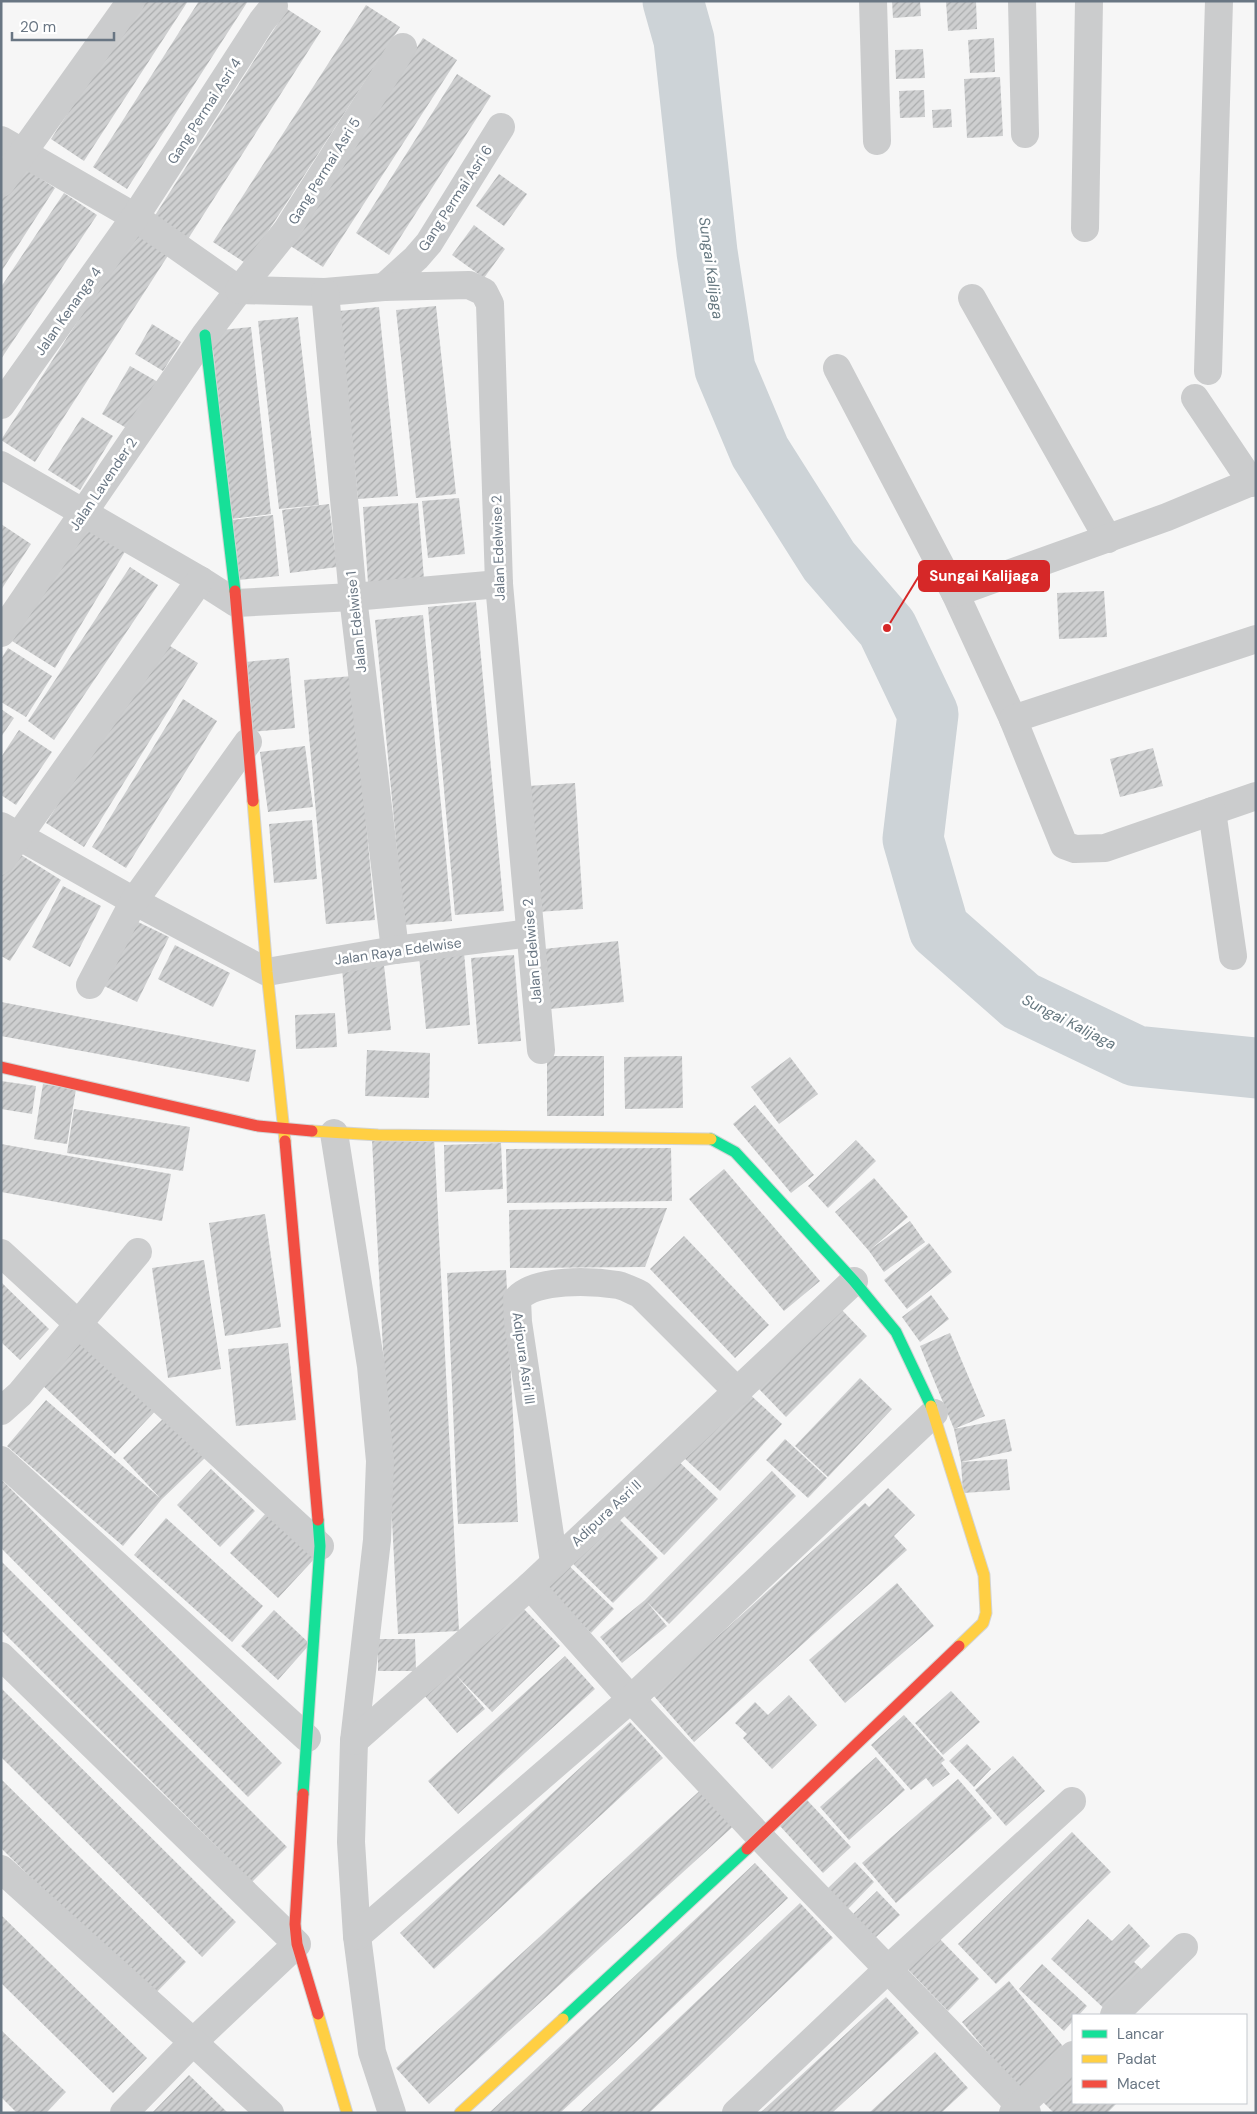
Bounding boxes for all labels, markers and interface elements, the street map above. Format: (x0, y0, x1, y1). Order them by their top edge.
scale bar (12, 10, 115, 42)
text: 20 m (20, 17, 56, 37)
street label: Gang Permai Asri 4 (163, 54, 245, 167)
street label: Gang Permai Asri 5 (284, 114, 364, 228)
street label: Gang Permai Asri 6 (414, 141, 496, 255)
water label: Sungai Kalijaga (694, 216, 728, 320)
street label: Jalan Kenanga 4 (31, 263, 106, 359)
street label: Jalan Lavender 2 (65, 434, 141, 534)
street label: Jalan Edelwise 2 (487, 495, 509, 601)
callout: Sungai Kalijaga (919, 561, 1049, 591)
text: Sungai Kalijaga (929, 566, 1039, 586)
street label: Jalan Edelwise 1 (342, 570, 370, 674)
street label: Jalan Edelwise 2 (518, 898, 546, 1004)
street label: Jalan Raya Edelwise (333, 933, 463, 969)
water label: Sungai Kalijaga (1019, 990, 1119, 1054)
street label: Adipura Asri III (509, 1311, 539, 1405)
street label: Adipura Asri II (567, 1476, 645, 1550)
legend (1072, 2014, 1247, 2104)
text: Lancar (1117, 2024, 1164, 2044)
text: Padat (1117, 2049, 1157, 2069)
text: Macet (1117, 2074, 1161, 2094)

